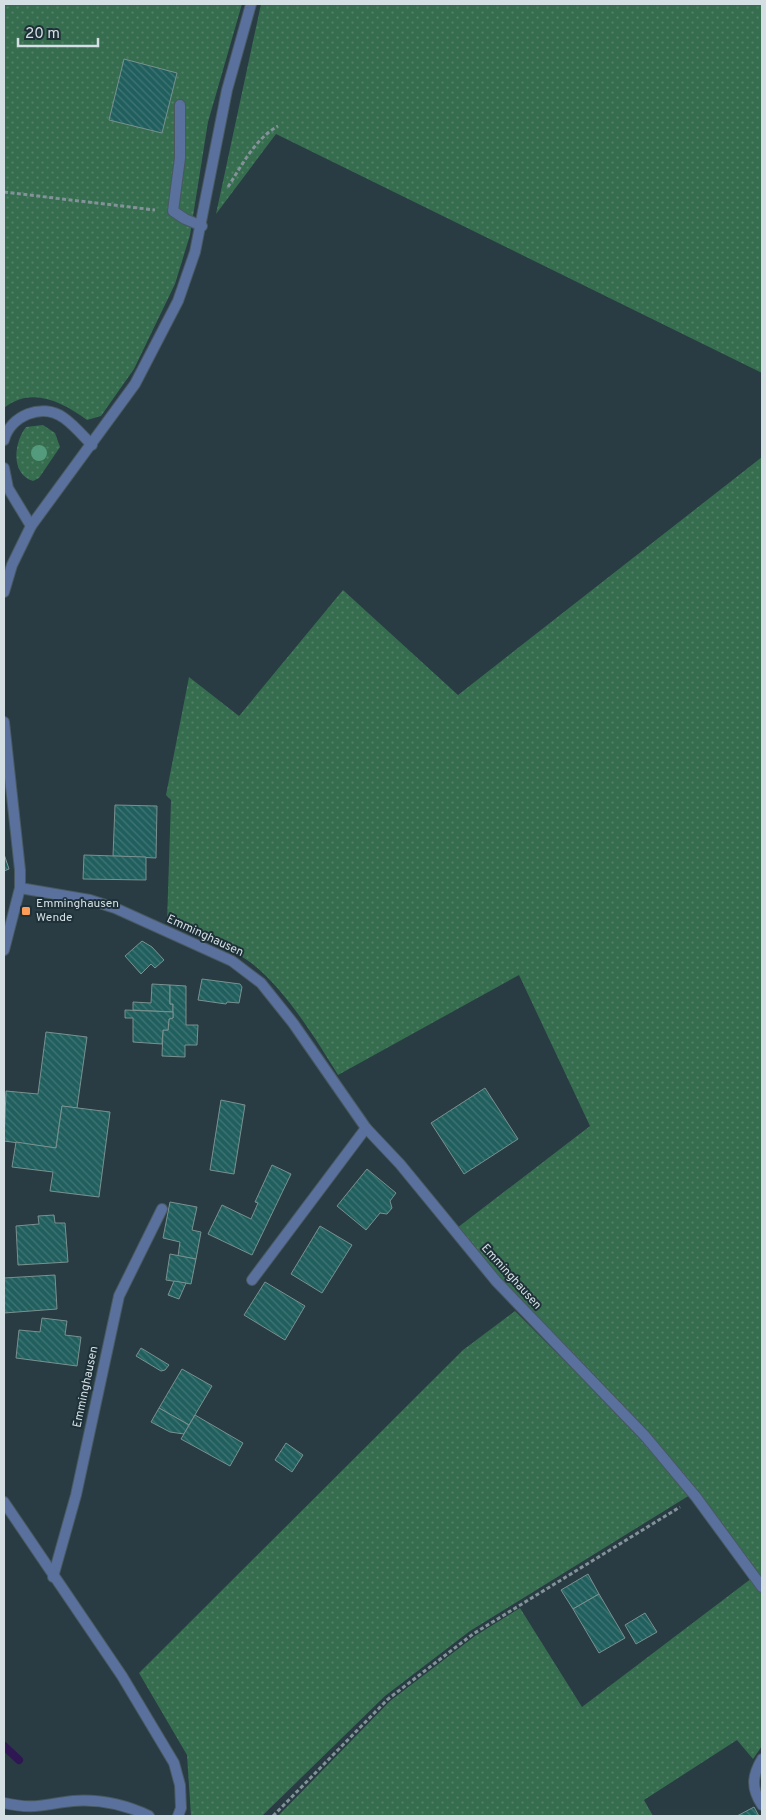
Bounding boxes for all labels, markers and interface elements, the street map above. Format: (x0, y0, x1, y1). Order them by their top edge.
scale bar (18, 15, 98, 47)
text: 20 m (25, 25, 60, 44)
place label: Emminghausen Wende (36, 896, 119, 926)
marker: Emminghausen Wende (20, 905, 32, 917)
street label: Emminghausen (164, 911, 246, 961)
street label: Emminghausen (477, 1241, 545, 1313)
street label: Emminghausen (70, 1345, 102, 1429)

